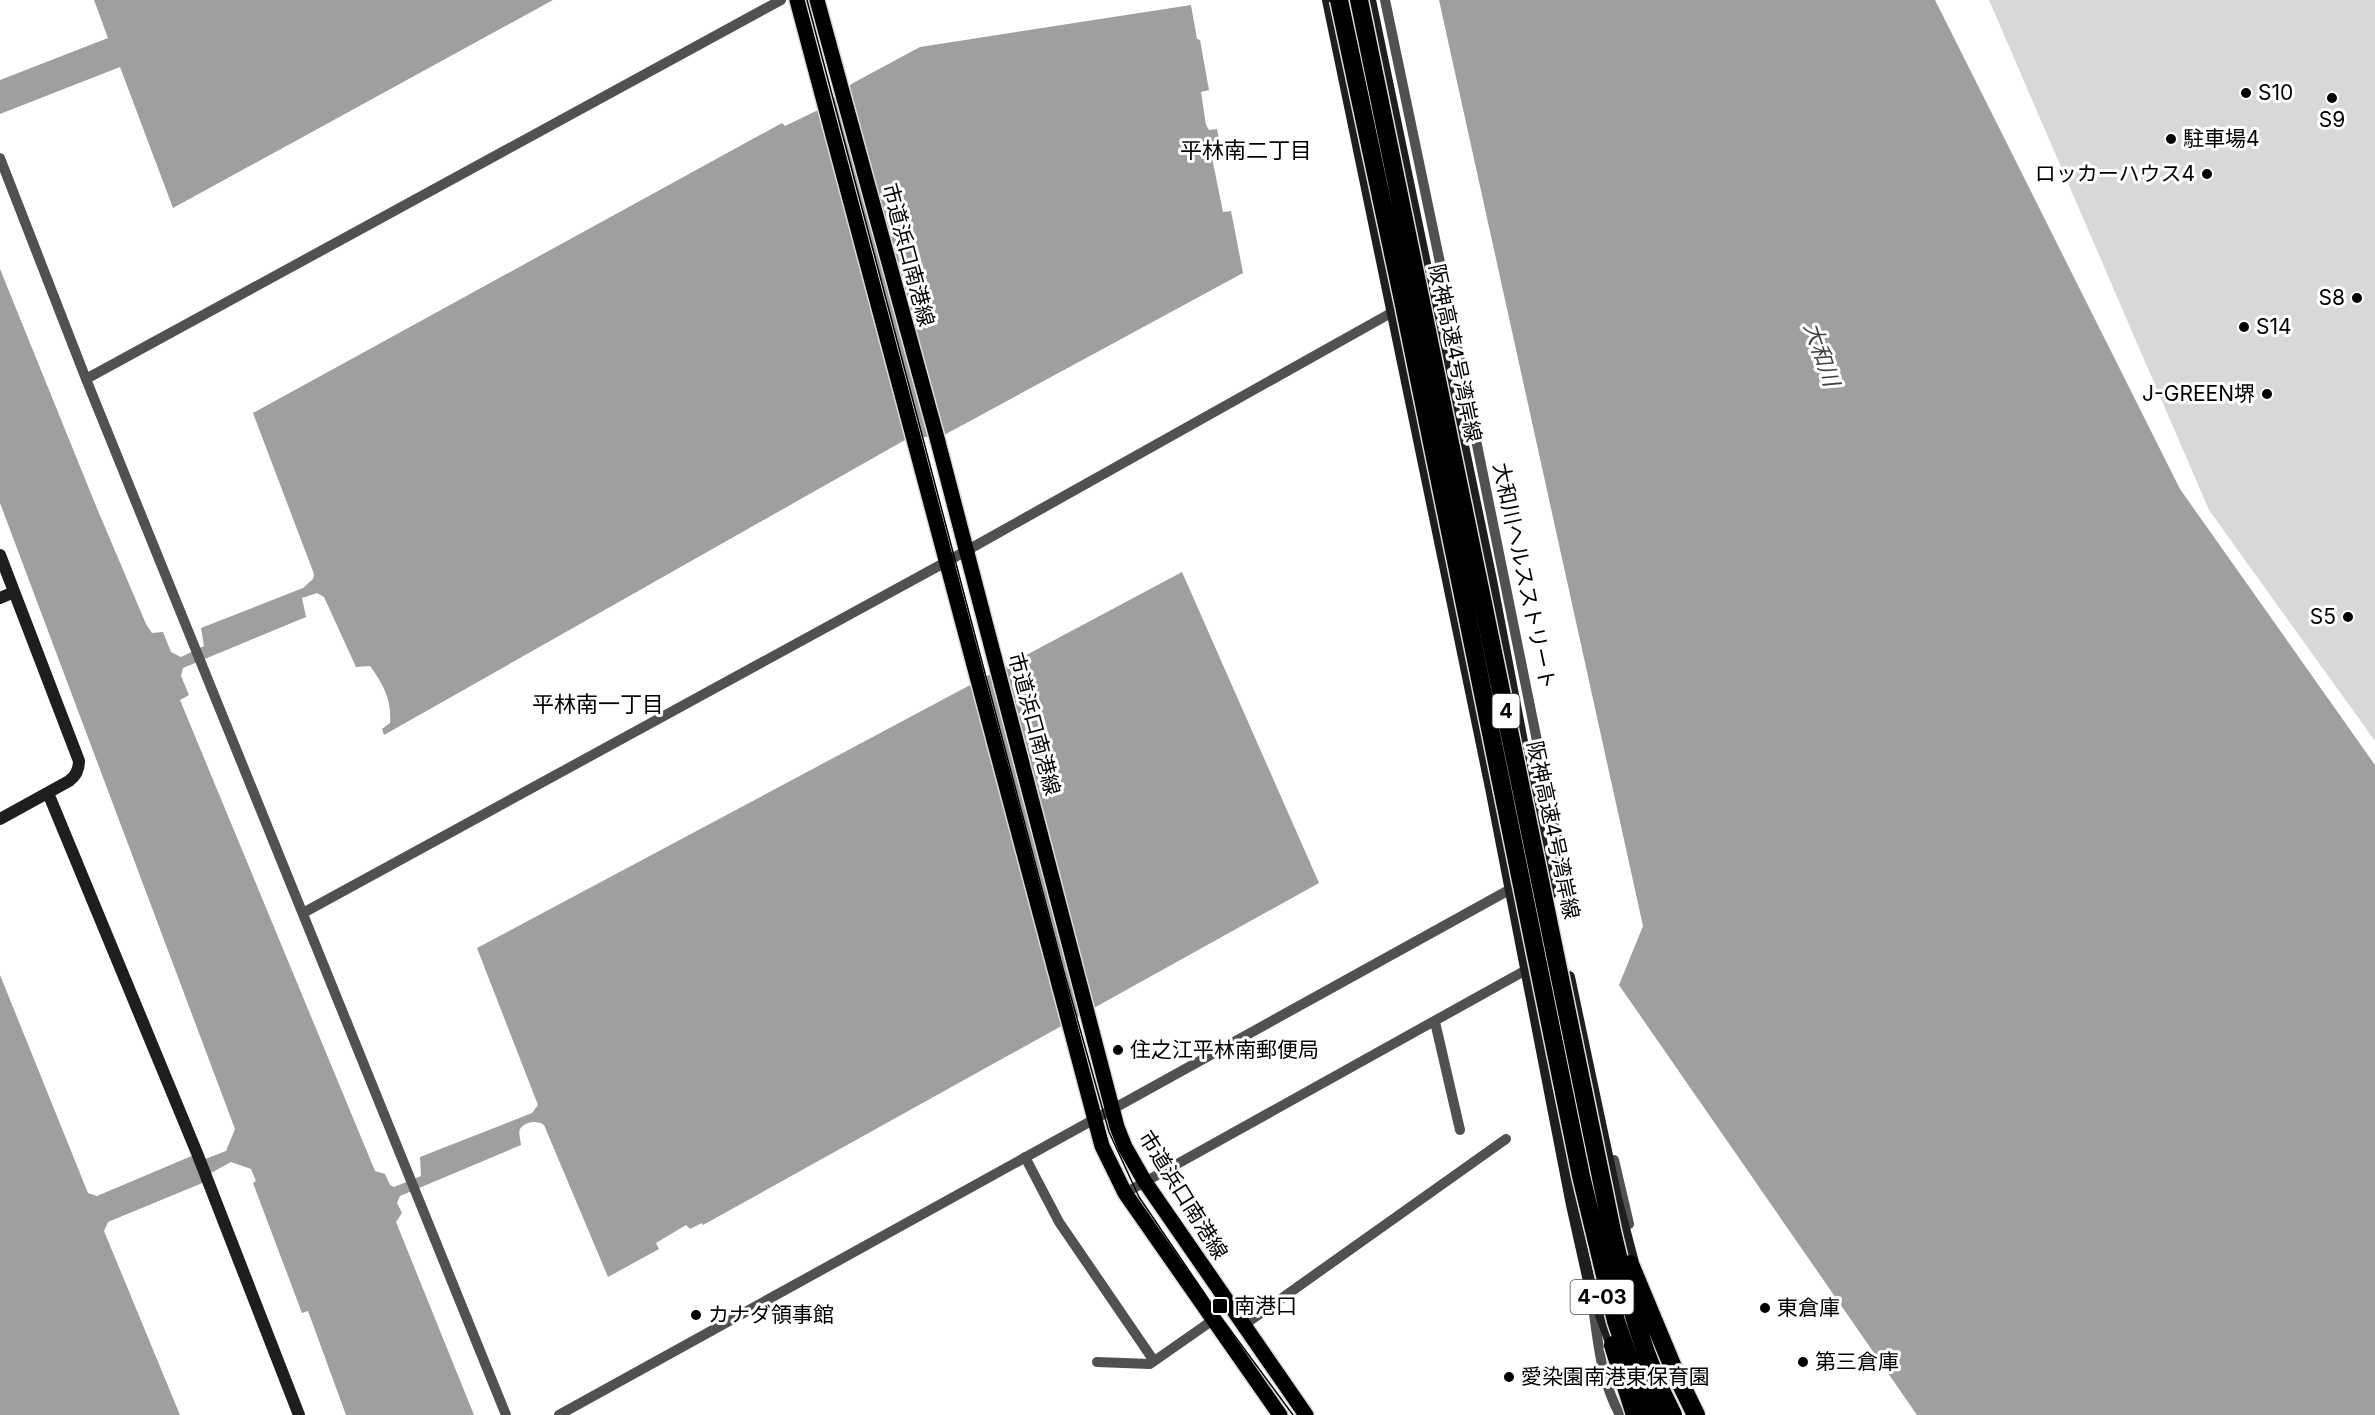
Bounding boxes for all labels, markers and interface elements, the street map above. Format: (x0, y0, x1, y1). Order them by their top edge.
place label: S10 (2258, 80, 2293, 105)
marker: S10 (2239, 86, 2253, 100)
marker: S9 (2325, 91, 2339, 105)
place label: S9 (2319, 107, 2345, 132)
place label: 駐車場4 (2183, 126, 2260, 151)
marker: 駐車場4 (2164, 132, 2178, 146)
district label: 平林南二丁目 (1180, 137, 1312, 163)
place label: ロッカーハウス4 (2035, 161, 2195, 186)
marker: ロッカーハウス4 (2200, 167, 2214, 181)
street label: 市道浜口南港線 (877, 181, 940, 329)
street label: 阪神高速4号湾岸線 (1424, 261, 1487, 444)
place label: S8 (2319, 285, 2345, 310)
marker: S8 (2350, 291, 2364, 305)
place label: S14 (2256, 314, 2292, 339)
water label: 大和川 (1799, 319, 1846, 391)
marker: S14 (2237, 320, 2251, 334)
place label: J-GREEN堺 (2142, 381, 2255, 406)
marker: J-GREEN堺 (2260, 387, 2274, 401)
street label: 大和川ヘルスストリート (1488, 460, 1561, 691)
place label: S5 (2310, 604, 2336, 629)
marker: S5 (2341, 610, 2355, 624)
street label: 市道浜口南港線 (1003, 650, 1066, 798)
district label: 平林南一丁目 (532, 691, 664, 717)
road number: 4 (1492, 694, 1520, 728)
street label: 阪神高速4号湾岸線 (1522, 738, 1585, 921)
place label: 住之江平林南郵便局 (1130, 1037, 1319, 1062)
marker: 住之江平林南郵便局 (1111, 1043, 1125, 1057)
street label: 市道浜口南港線 (1134, 1126, 1233, 1264)
road number: 4-03 (1570, 1280, 1634, 1314)
place label: 南港口 (1234, 1293, 1297, 1318)
place label: 東倉庫 (1777, 1295, 1840, 1320)
marker: 南港口 (1211, 1297, 1229, 1315)
marker: 東倉庫 (1758, 1301, 1772, 1315)
place label: カナダ領事館 (708, 1302, 834, 1327)
marker: カナダ領事館 (689, 1308, 703, 1322)
place label: 第三倉庫 (1815, 1349, 1899, 1374)
marker: 第三倉庫 (1796, 1355, 1810, 1369)
place label: 愛染園南港東保育園 (1521, 1364, 1710, 1389)
marker: 愛染園南港東保育園 (1502, 1370, 1516, 1384)

